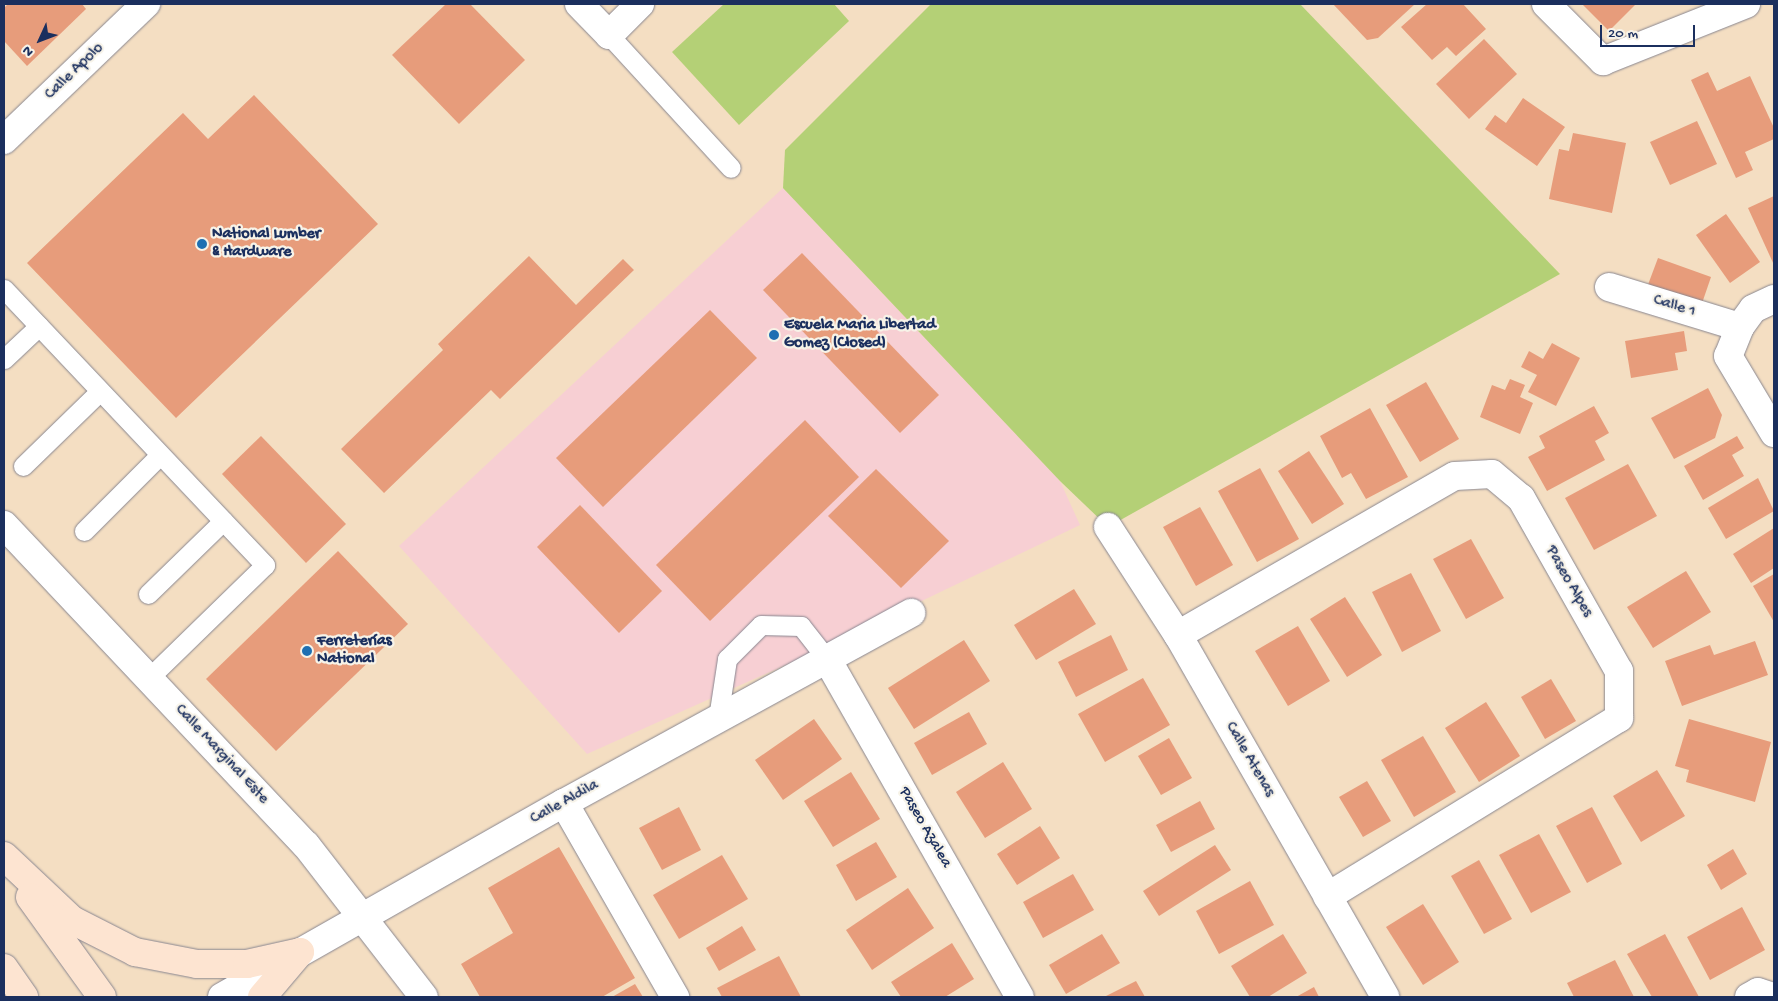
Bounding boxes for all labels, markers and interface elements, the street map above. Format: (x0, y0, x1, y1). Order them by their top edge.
north arrow (15, 15, 65, 65)
scale bar (1603, 15, 1698, 47)
text: 20 m (1608, 25, 1638, 43)
street label: Calle Apolo (42, 39, 108, 105)
text: N (19, 41, 38, 60)
place label: National Lumber & Hardware (212, 225, 321, 263)
marker: National Lumber & Hardware (196, 238, 208, 250)
street label: Calle 1 (1651, 292, 1697, 322)
place label: Escuela Maria Libertad Gomez (Closed) (784, 316, 936, 354)
marker: Escuela Maria Libertad Gomez (Closed) (768, 329, 780, 341)
street label: Paseo Alpes (1540, 543, 1596, 621)
place label: Ferreterías National (317, 632, 392, 670)
marker: Ferreterías National (301, 645, 313, 657)
street label: Calle Marginal Este (170, 701, 272, 809)
street label: Calle Atenas (1220, 719, 1278, 801)
street label: Calle Aldila (528, 776, 602, 830)
street label: Paseo Azalea (893, 784, 955, 872)

